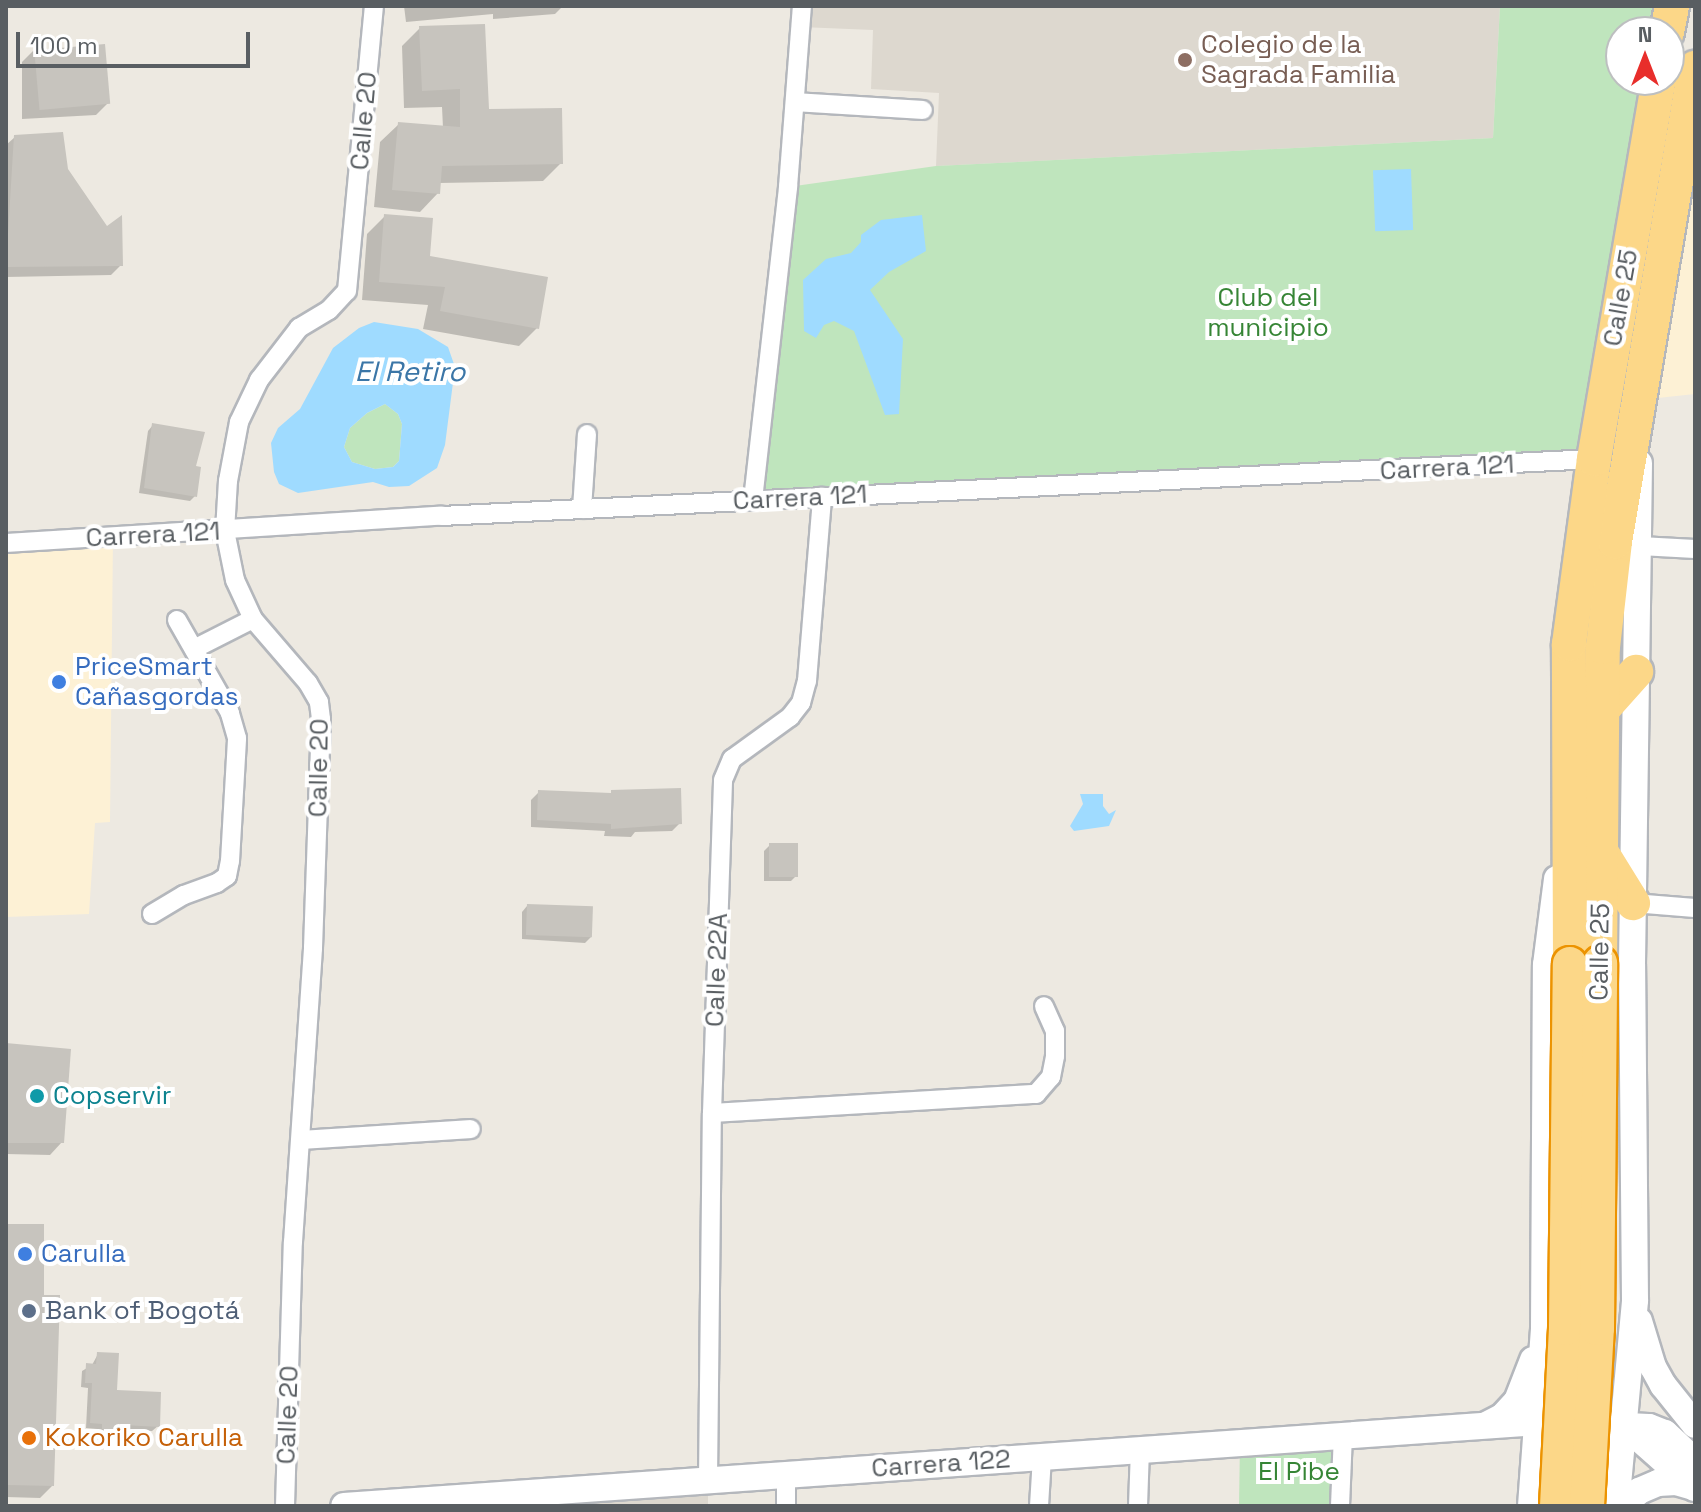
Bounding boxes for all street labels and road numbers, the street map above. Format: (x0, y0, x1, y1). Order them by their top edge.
street label: Calle 20 (344, 70, 384, 172)
street label: Calle 25 (1597, 247, 1645, 349)
street label: Carrera 121 (1379, 449, 1515, 487)
street label: Carrera 121 (732, 479, 868, 517)
street label: Carrera 121 (85, 516, 221, 554)
street label: Calle 20 (303, 718, 335, 818)
street label: Calle 25 (1584, 903, 1616, 1001)
street label: Calle 22A (699, 912, 735, 1028)
street label: Calle 20 (271, 1365, 305, 1465)
street label: Carrera 122 (870, 1444, 1012, 1484)

